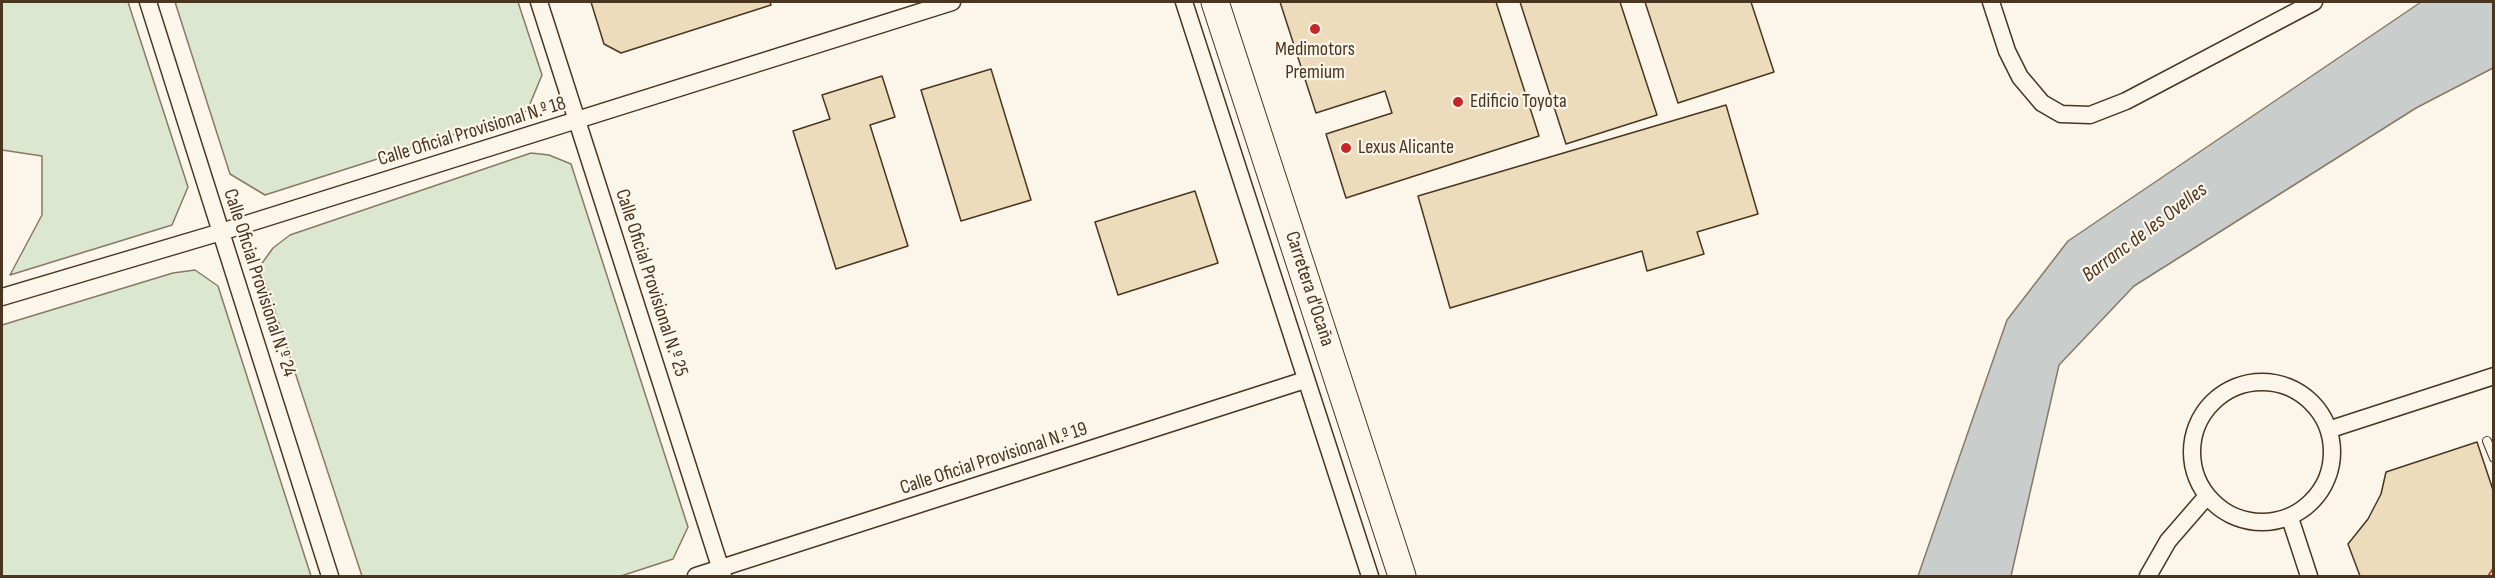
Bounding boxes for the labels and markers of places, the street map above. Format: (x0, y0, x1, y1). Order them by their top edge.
marker: Medimotors Premium (1308, 22, 1322, 36)
place label: Medimotors Premium (1275, 38, 1355, 85)
place label: Edificio Toyota (1470, 90, 1567, 114)
marker: Edificio Toyota (1451, 95, 1465, 109)
place label: Lexus Alicante (1358, 136, 1454, 160)
marker: Lexus Alicante (1339, 141, 1353, 155)

